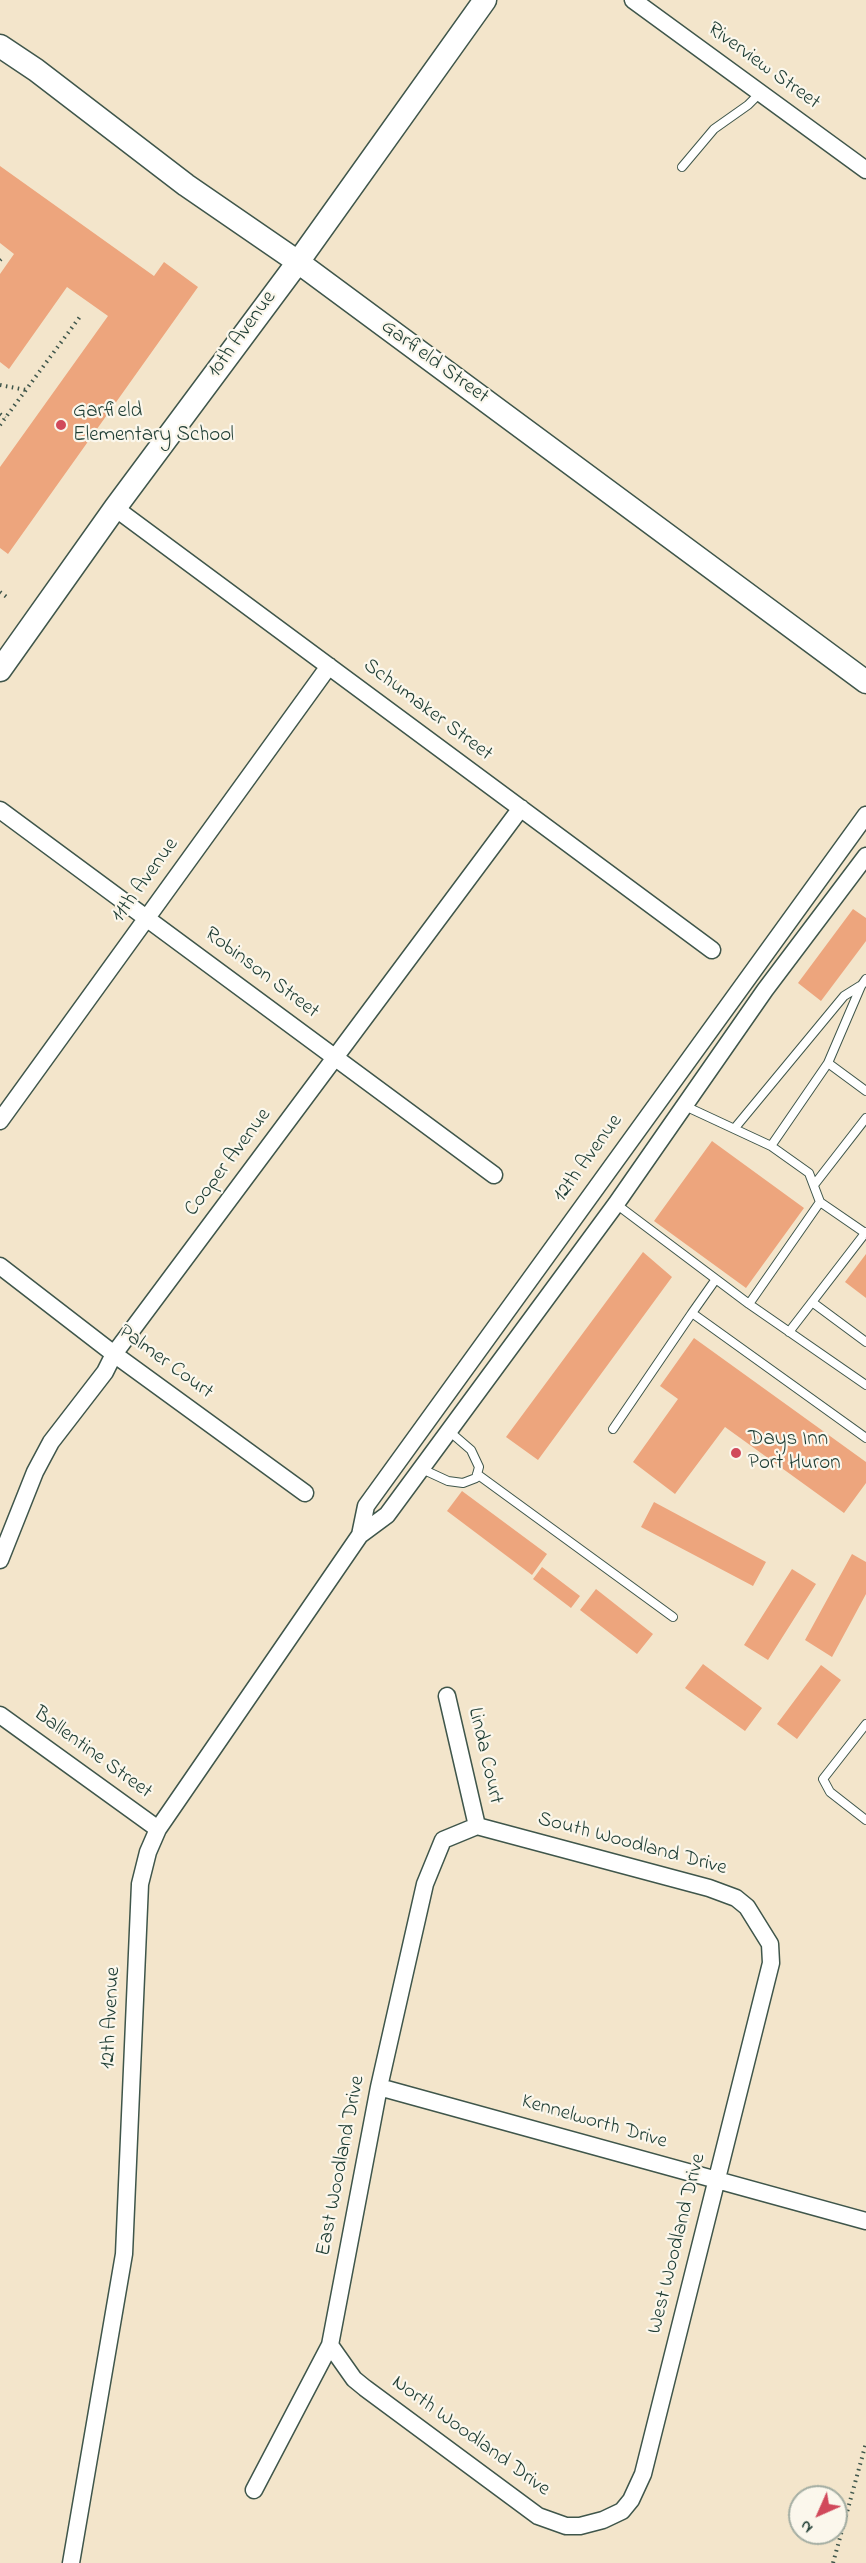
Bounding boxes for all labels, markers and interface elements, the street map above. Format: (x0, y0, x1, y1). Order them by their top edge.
street label: Riverview Street (702, 18, 824, 116)
street label: 10th Avenue (203, 287, 283, 383)
street label: Garfield Street (375, 315, 493, 411)
place label: Garfield Elementary School (73, 400, 234, 450)
marker: Garfield Elementary School (54, 418, 68, 432)
street label: Schumaker Street (357, 654, 497, 768)
street label: 11th Avenue (107, 834, 185, 928)
street label: Robinson Street (199, 923, 323, 1025)
street label: Cooper Avenue (180, 1104, 278, 1222)
street label: 12th Avenue (549, 1110, 629, 1208)
street label: Palmer Court (113, 1320, 217, 1406)
place label: Days Inn Port Huron (748, 1428, 841, 1478)
marker: Days Inn Port Huron (729, 1446, 743, 1460)
street label: Ballentine Street (28, 1702, 156, 1806)
street label: Linda Court (461, 1705, 507, 1807)
street label: South Woodland Drive (535, 1808, 729, 1882)
street label: 12th Avenue (97, 1966, 127, 2070)
street label: East Woodland Drive (312, 2074, 372, 2258)
street label: Kennelworth Drive (518, 2090, 670, 2156)
street label: West Woodland Drive (643, 2151, 713, 2337)
street label: North Woodland Drive (386, 2371, 554, 2503)
north arrow (788, 2485, 848, 2545)
text: N (794, 2514, 819, 2539)

